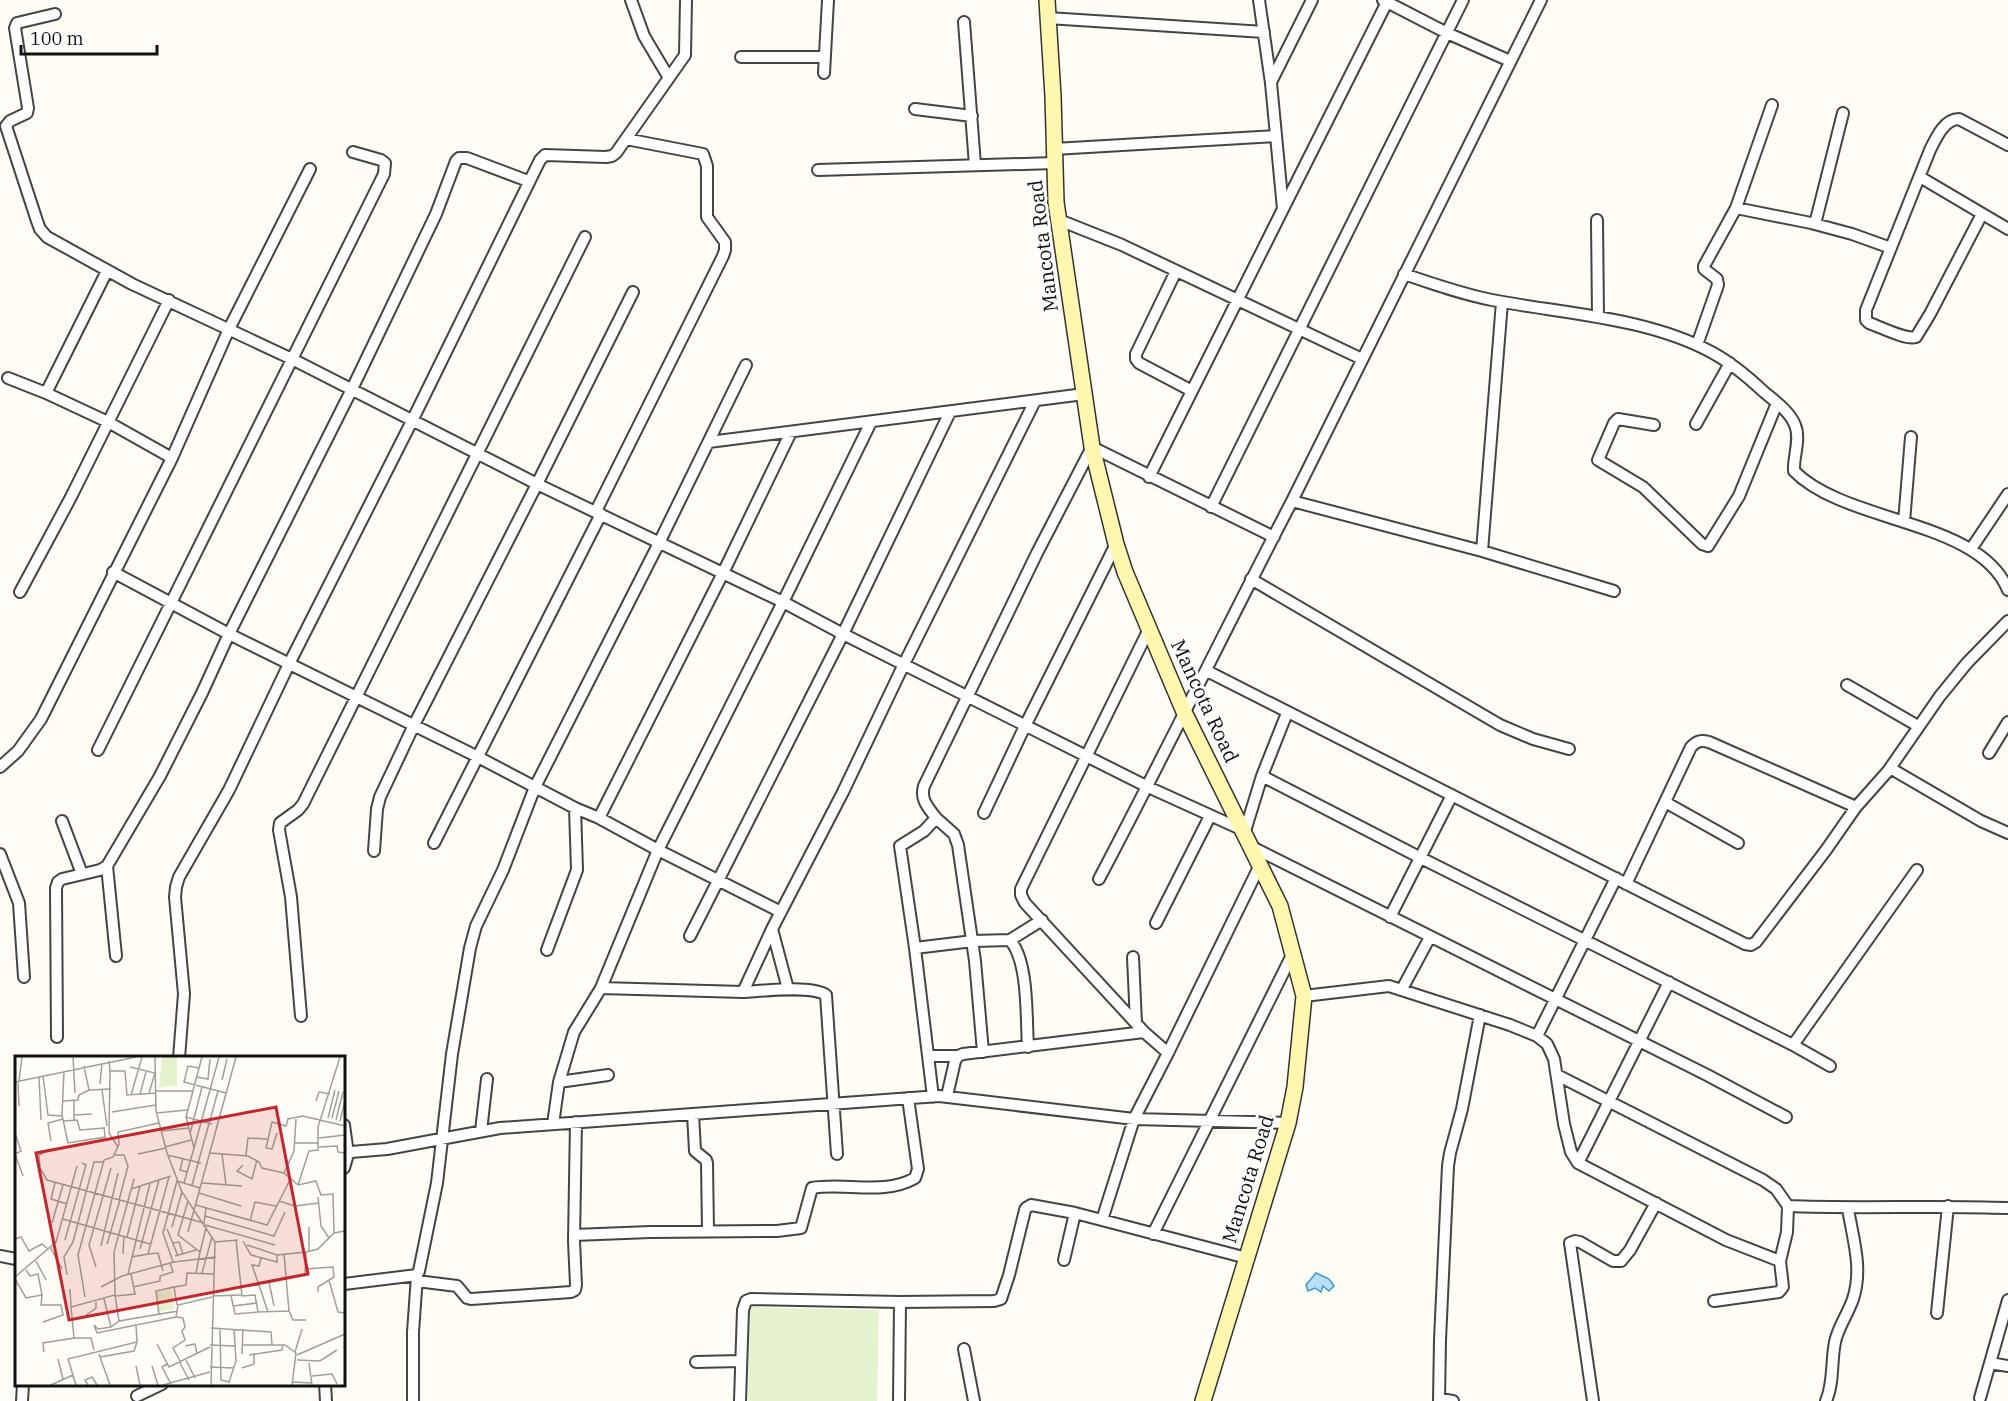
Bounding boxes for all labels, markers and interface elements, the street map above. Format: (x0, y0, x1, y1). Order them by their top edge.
scale bar (21, 18, 158, 56)
text: 100 m (30, 27, 84, 50)
street label: Mancota Road (1021, 178, 1064, 314)
street label: Mancota Road (1165, 635, 1246, 767)
inset map (15, 1056, 345, 1386)
street label: Mancota Road (1215, 1111, 1280, 1246)

